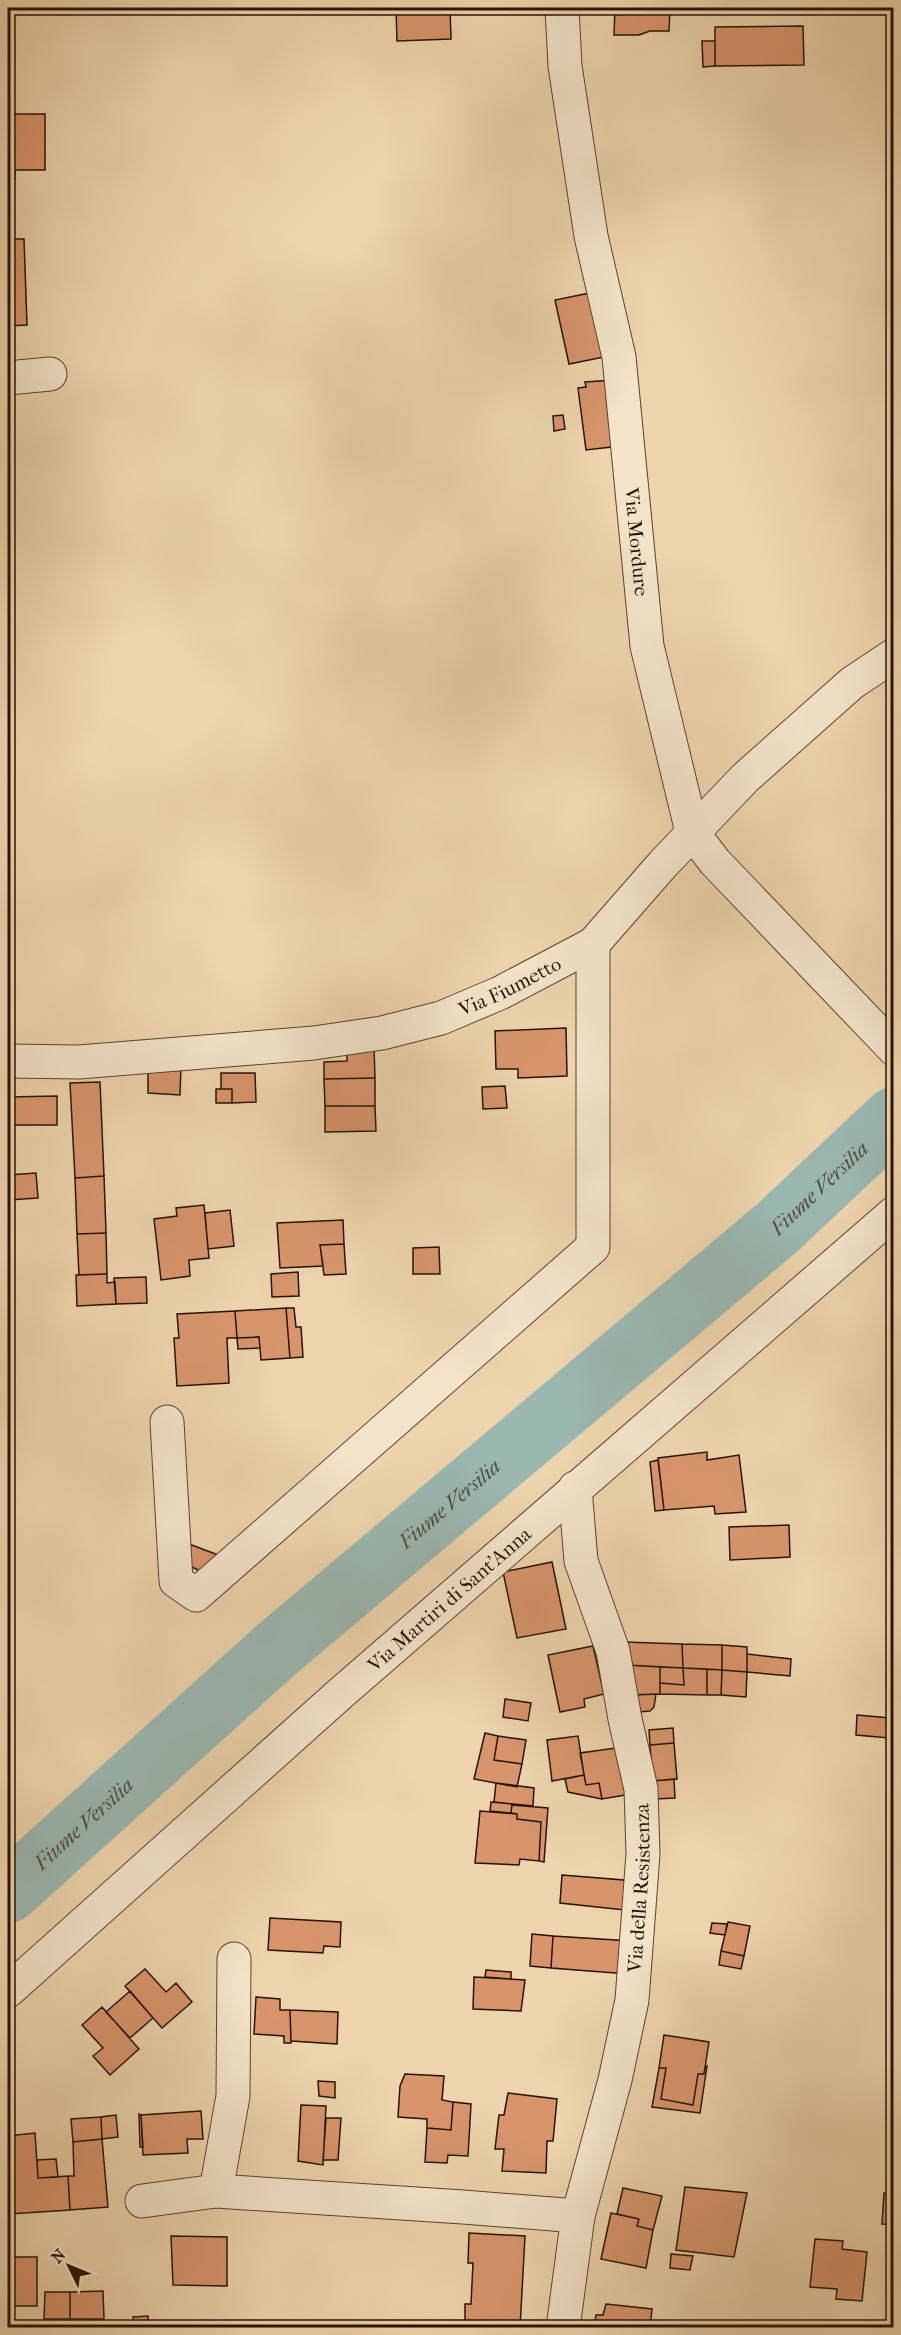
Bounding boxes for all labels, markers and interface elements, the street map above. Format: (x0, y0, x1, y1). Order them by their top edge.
street label: Via Mordure (620, 485, 654, 597)
street label: Via Fiumetto (454, 952, 565, 1021)
water label: Fiume Versilia (765, 1137, 873, 1241)
water label: Fiume Versilia (393, 1454, 505, 1554)
street label: Via Martiri di Sant'Anna (362, 1522, 536, 1677)
water label: Fiume Versilia (28, 1773, 138, 1875)
street label: Via della Resistenza (623, 1802, 655, 1974)
north arrow (39, 2236, 99, 2296)
text: N (47, 2245, 70, 2267)

